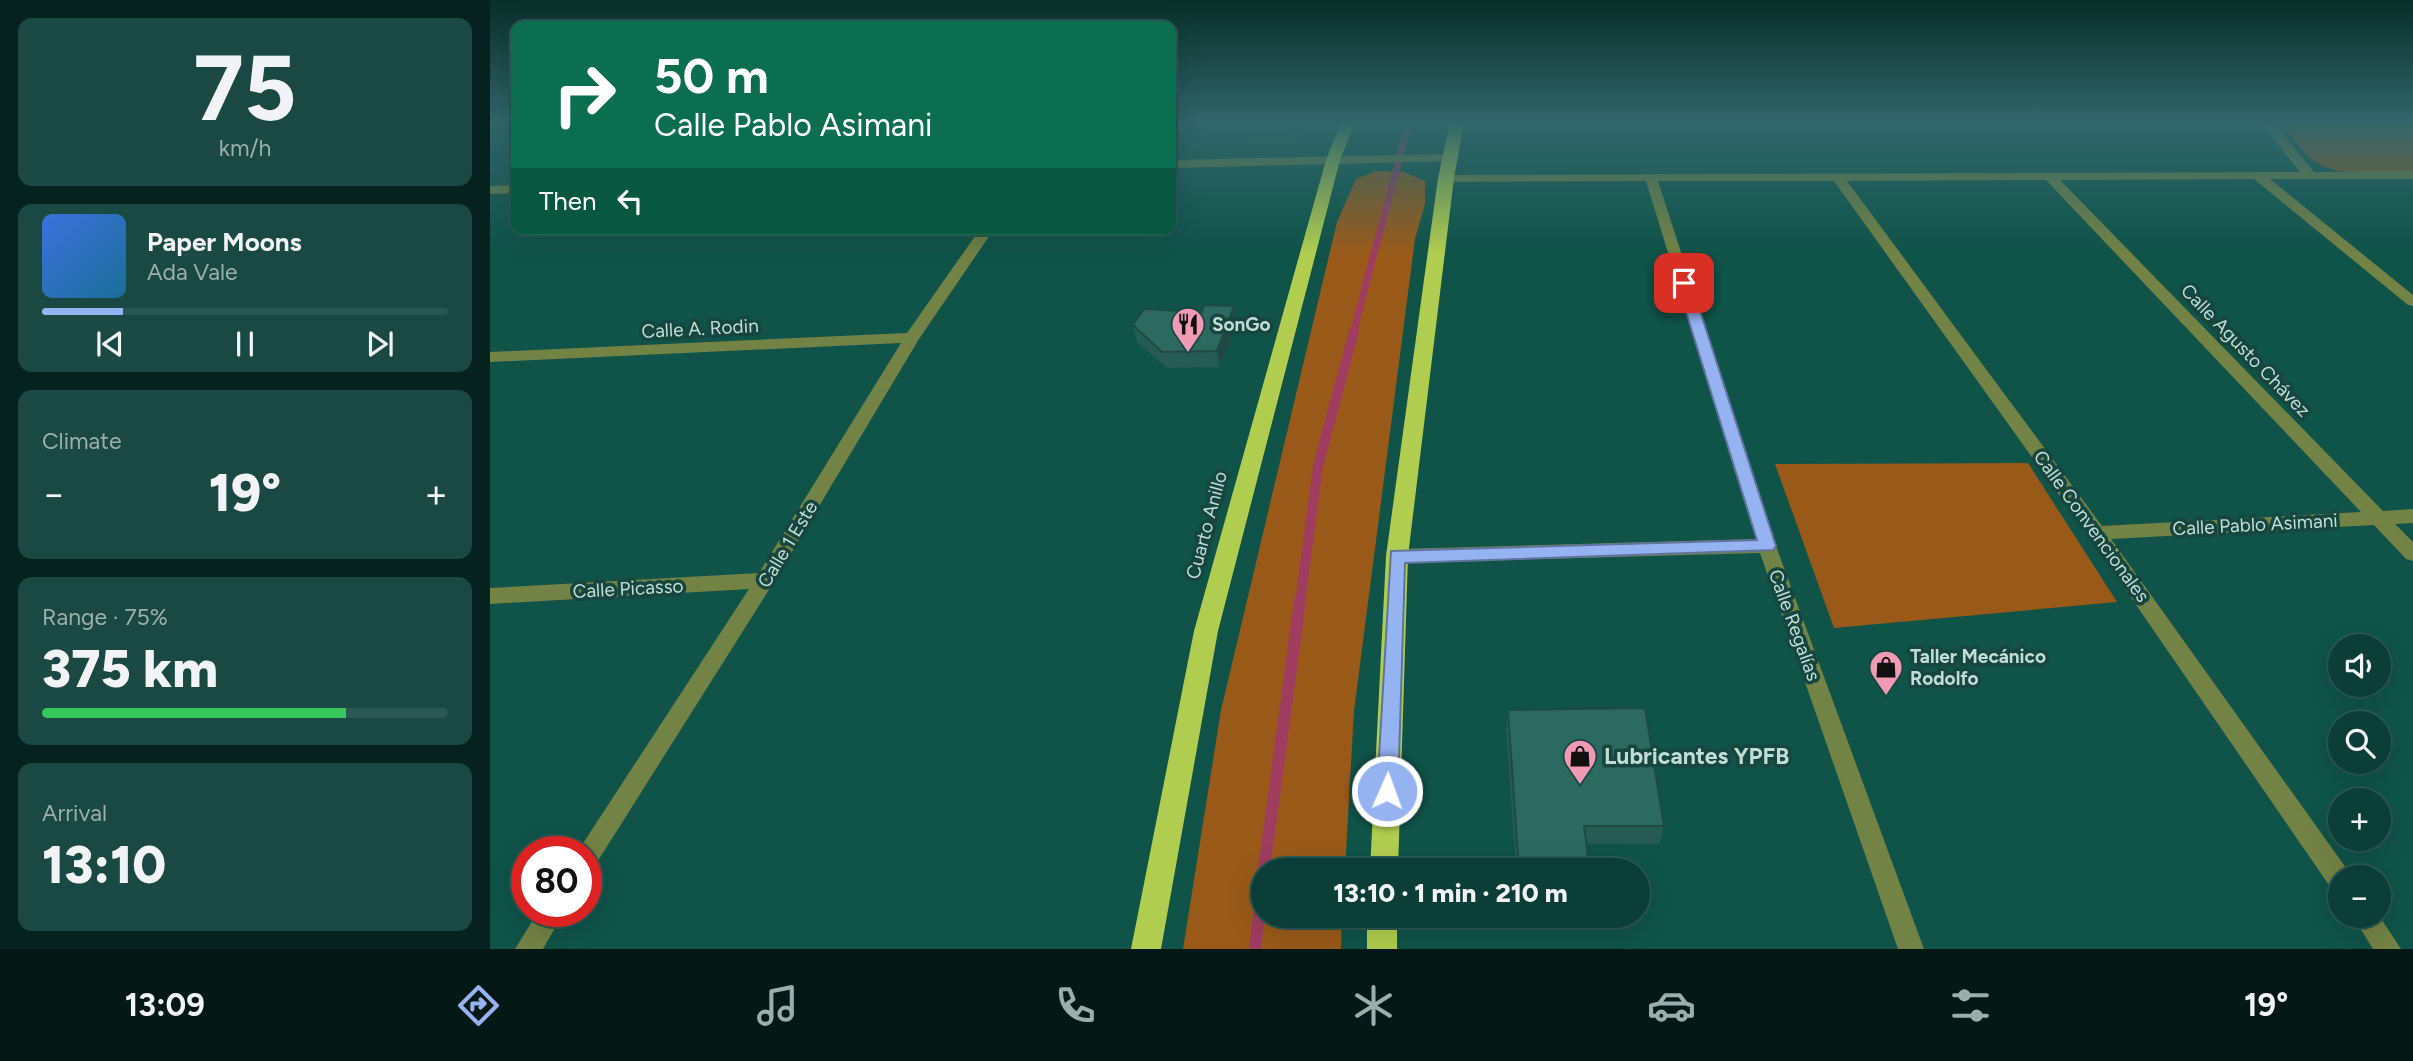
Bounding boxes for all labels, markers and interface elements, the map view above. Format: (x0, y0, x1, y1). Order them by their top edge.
text: 75 (193, 34, 297, 143)
text: 50 m (654, 46, 769, 105)
icon: right (539, 49, 630, 140)
text: Calle Pablo Asimani (654, 106, 932, 144)
text: km/h (219, 134, 271, 162)
icon: left (611, 182, 649, 220)
text: Then (539, 185, 597, 217)
text: Paper Moons (147, 226, 302, 258)
pin (1654, 253, 1714, 313)
text: Ada Vale (147, 258, 238, 286)
icon: arrive (1665, 264, 1703, 302)
street label: Calle Agusto Chávez (2176, 279, 2315, 422)
restaurant icon: SonGo (1169, 305, 1207, 354)
place label: SonGo (1212, 313, 1271, 336)
street label: Calle A. Rodin (641, 314, 759, 343)
icon: previous (91, 325, 129, 363)
icon: pause (226, 325, 264, 363)
icon: next (361, 325, 399, 363)
text: Climate (42, 427, 121, 455)
street label: Calle Convencionales (2029, 446, 2154, 607)
text: 19° (209, 462, 281, 524)
street label: Cuarto Anillo (1181, 469, 1232, 581)
text: − (42, 471, 66, 517)
text: + (424, 471, 448, 517)
street label: Calle 1 Este (753, 497, 822, 592)
street label: Calle Pablo Asimani (2172, 509, 2338, 540)
street label: Calle Regalías (1764, 566, 1825, 684)
street label: Calle Picasso (572, 574, 684, 603)
text: Range · 75% (42, 603, 168, 631)
map controls (2328, 634, 2391, 928)
button: sound (2328, 634, 2391, 697)
text: 375 km (42, 638, 218, 700)
place label: Taller Mecánico Rodolfo (1910, 645, 2046, 690)
shop icon: Taller Mecánico Rodolfo (1867, 648, 1905, 697)
button: search (2328, 711, 2391, 774)
shop icon: Lubricantes YPFB (1561, 737, 1599, 786)
place label: Lubricantes YPFB (1604, 742, 1789, 770)
position arrow (1350, 754, 1424, 828)
button: + (2328, 788, 2391, 851)
text: Arrival (42, 799, 107, 827)
text: 13:10 (42, 834, 166, 896)
speed limit sign: 80 (511, 836, 602, 927)
button: − (2328, 865, 2391, 928)
text: 13:10 · 1 min · 210 m (1333, 877, 1568, 909)
icon: directions (454, 981, 503, 1030)
icon: music (753, 981, 802, 1030)
icon: phone (1051, 981, 1100, 1030)
icon: climate (1349, 981, 1398, 1030)
icon: car (1647, 981, 1696, 1030)
icon: filters (1946, 981, 1995, 1030)
text: 13:09 (125, 986, 205, 1024)
text: 19° (2244, 986, 2288, 1024)

